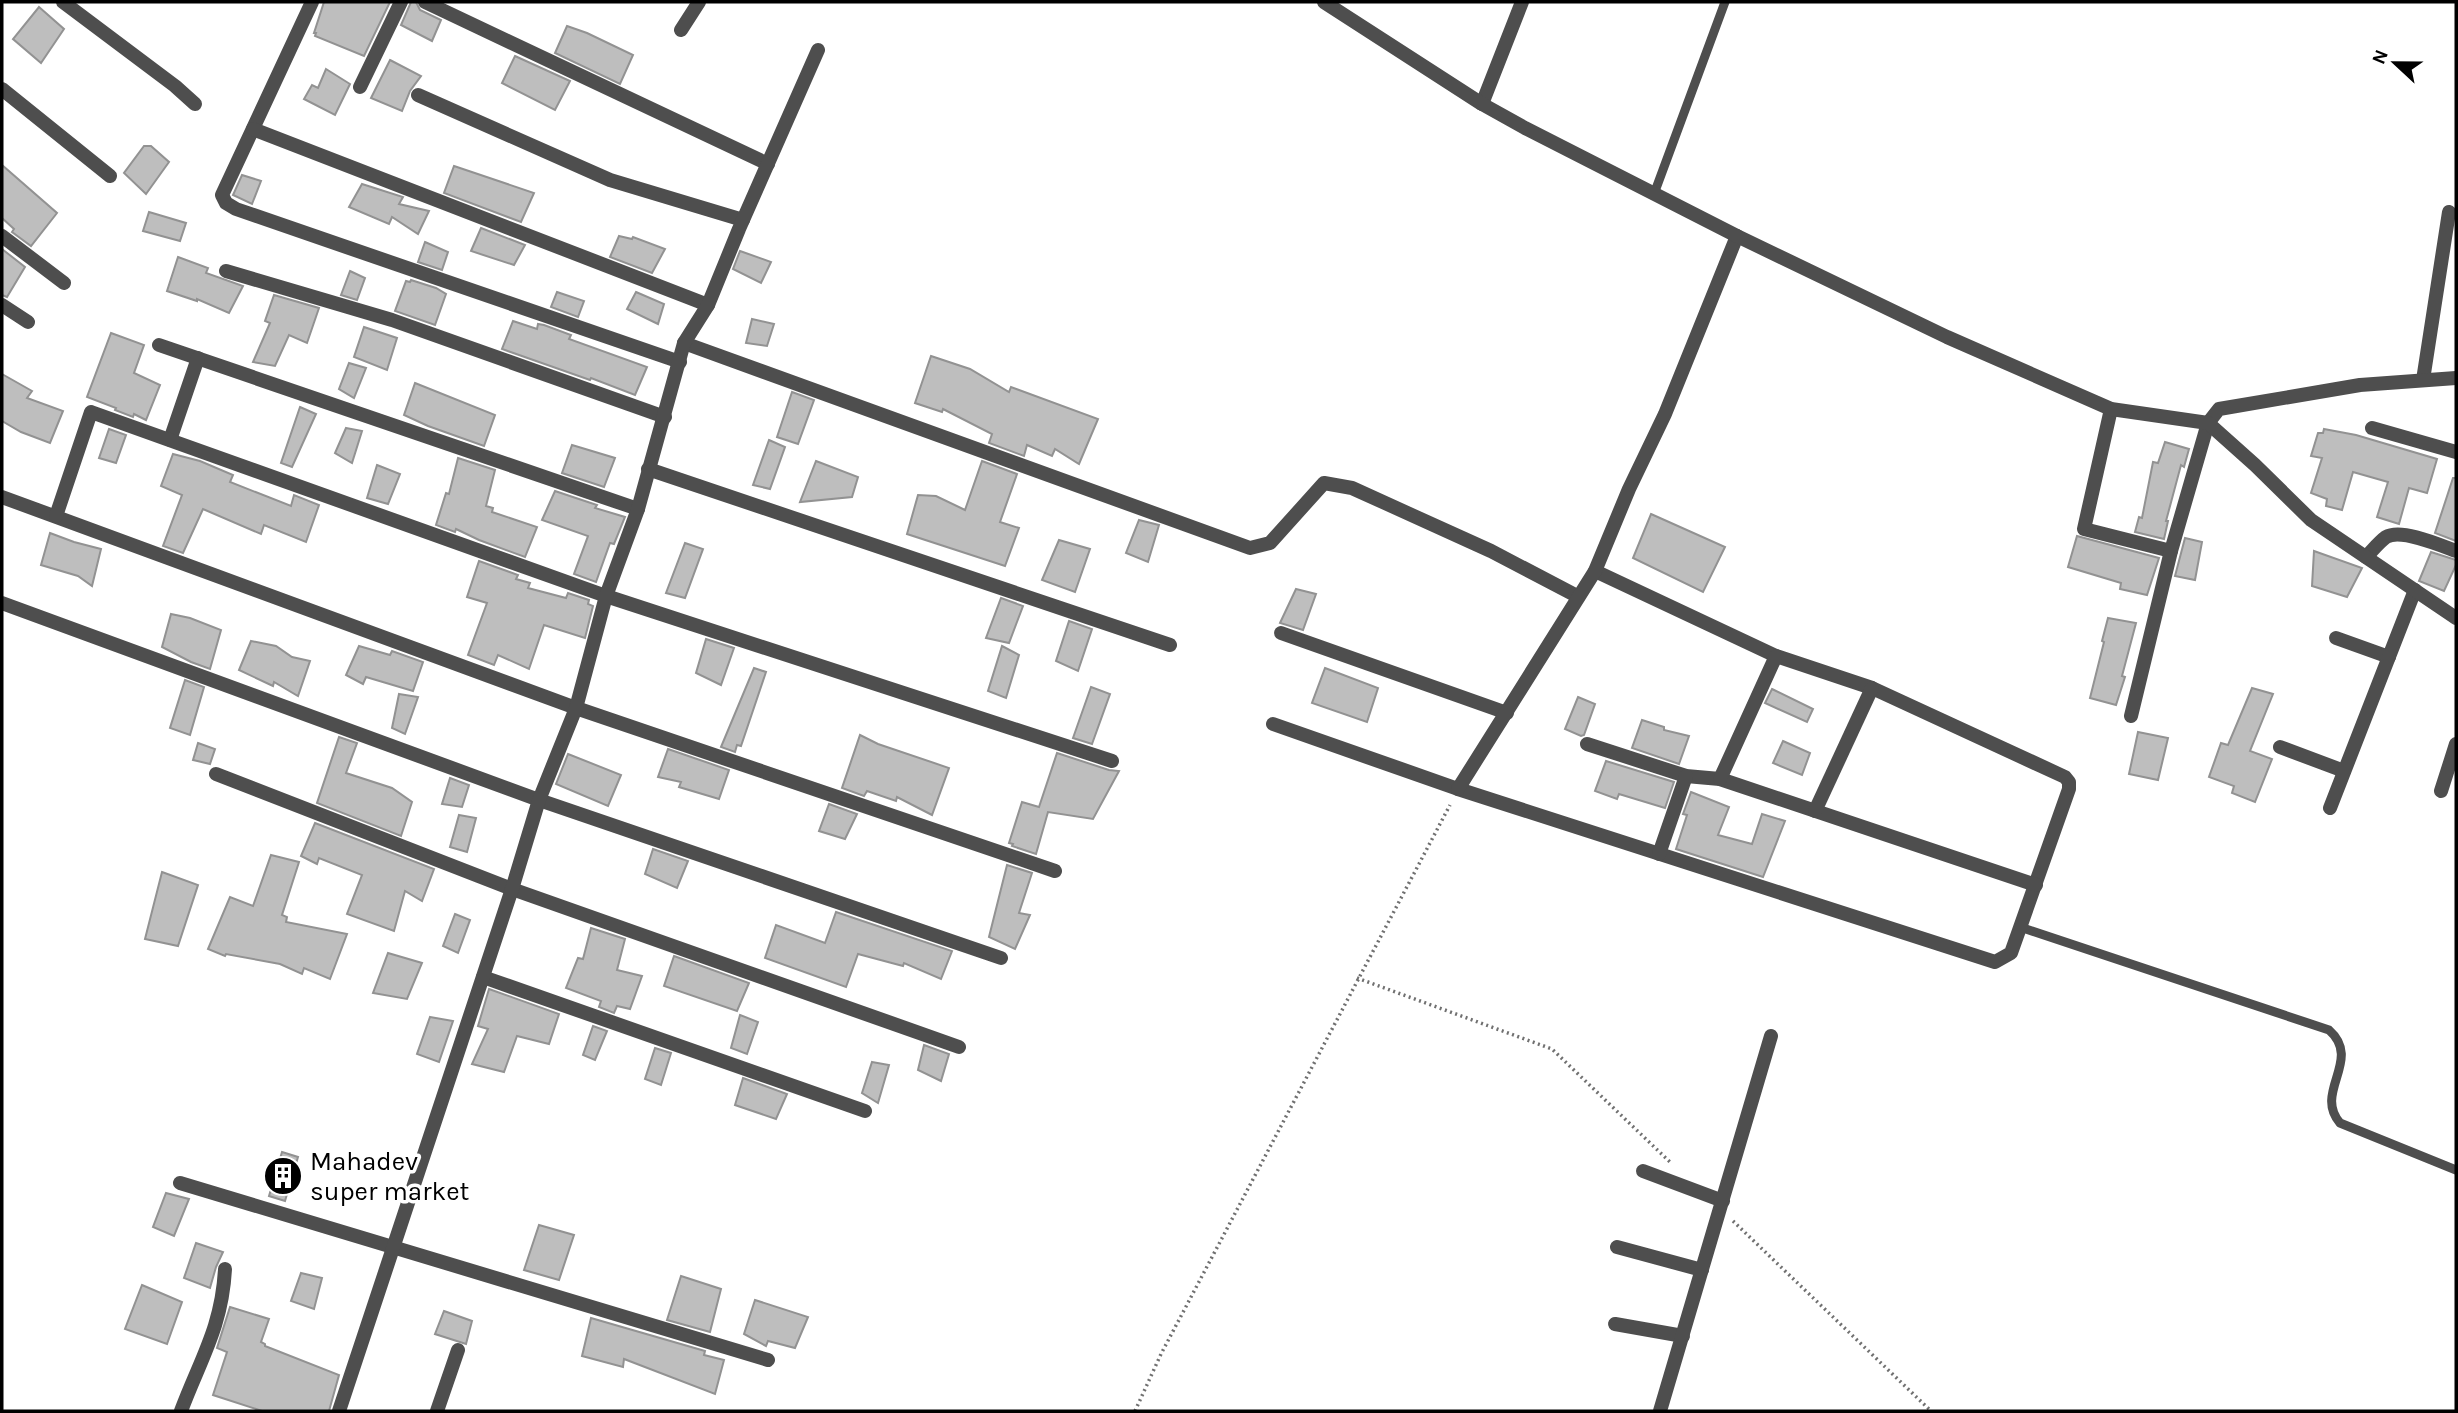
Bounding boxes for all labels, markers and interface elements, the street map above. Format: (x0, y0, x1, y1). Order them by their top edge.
north arrow (2360, 28, 2430, 98)
text: N (2367, 47, 2393, 67)
place label: Mahadev super market (310, 1146, 470, 1207)
building icon: Mahadev super market (262, 1155, 304, 1197)

